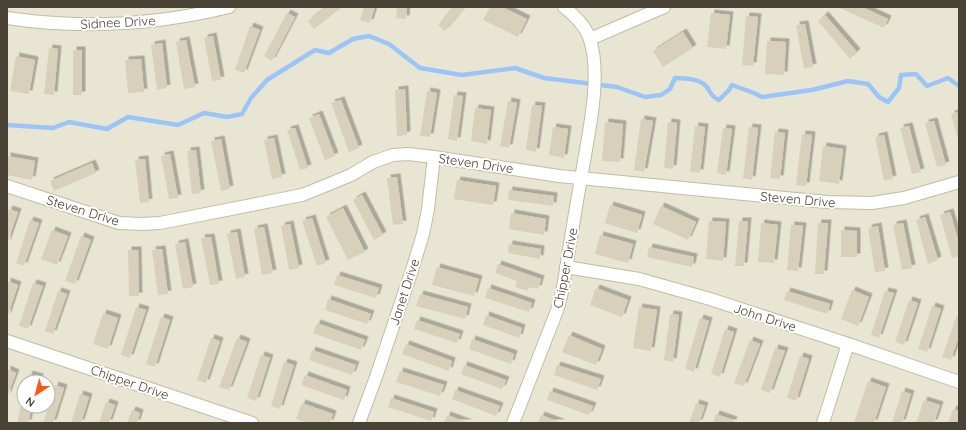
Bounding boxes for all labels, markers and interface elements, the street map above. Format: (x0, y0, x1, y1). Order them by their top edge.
street label: Sidnee Drive (80, 12, 156, 32)
street label: Steven Drive (438, 150, 514, 176)
street label: Steven Drive (760, 188, 836, 210)
street label: Steven Drive (45, 191, 121, 229)
street label: Chipper Drive (549, 226, 581, 310)
street label: Janet Drive (386, 257, 422, 327)
street label: John Drive (732, 299, 798, 335)
street label: Chipper Drive (89, 361, 171, 403)
north arrow (16, 374, 56, 414)
text: N (23, 394, 38, 410)

